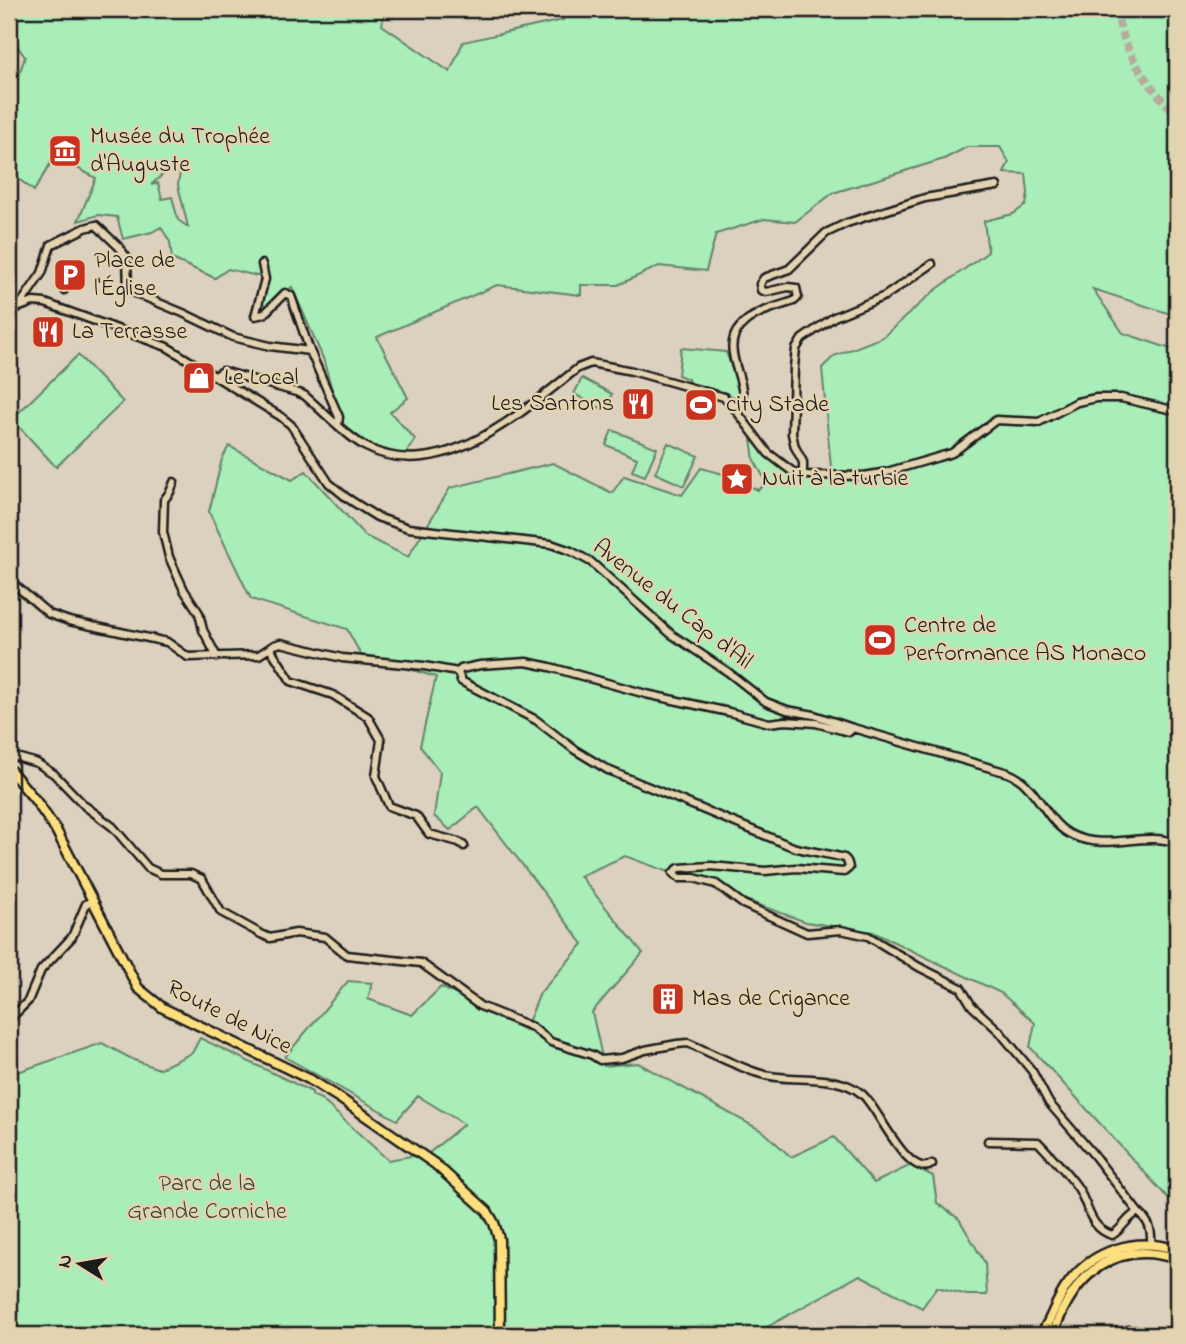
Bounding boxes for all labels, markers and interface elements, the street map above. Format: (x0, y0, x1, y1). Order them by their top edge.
place label: Musée du Trophée d'Auguste (90, 120, 270, 183)
museum icon: Musée du Trophée d'Auguste (46, 132, 84, 170)
place label: Place de l'Église (94, 244, 175, 307)
parking icon: Place de l'Église (51, 256, 89, 294)
restaurant icon: La Terrasse (29, 313, 67, 351)
place label: La Terrasse (72, 315, 188, 350)
shop icon: Le Local (180, 359, 218, 397)
place label: Le Local (224, 361, 299, 396)
restaurant icon: Les Santons (619, 385, 657, 423)
sports icon: city Stade (682, 386, 720, 424)
place label: Les Santons (491, 387, 614, 422)
place label: city Stade (726, 388, 829, 424)
place icon: Nuit à la turbie (718, 460, 756, 498)
place label: Nuit à la turbie (762, 462, 909, 497)
street label: Avenue du Cap d'Ail (584, 531, 760, 679)
place label: Centre de Performance AS Monaco (904, 609, 1146, 672)
sports icon: Centre de Performance AS Monaco (861, 621, 899, 659)
street label: Route de Nice (160, 971, 298, 1065)
building icon: Mas de Crigance (649, 980, 687, 1018)
place label: Mas de Crigance (692, 982, 850, 1017)
park label: Parc de la Grande Corniche (127, 1167, 287, 1230)
north arrow (46, 1228, 116, 1298)
text: N (51, 1252, 80, 1270)

